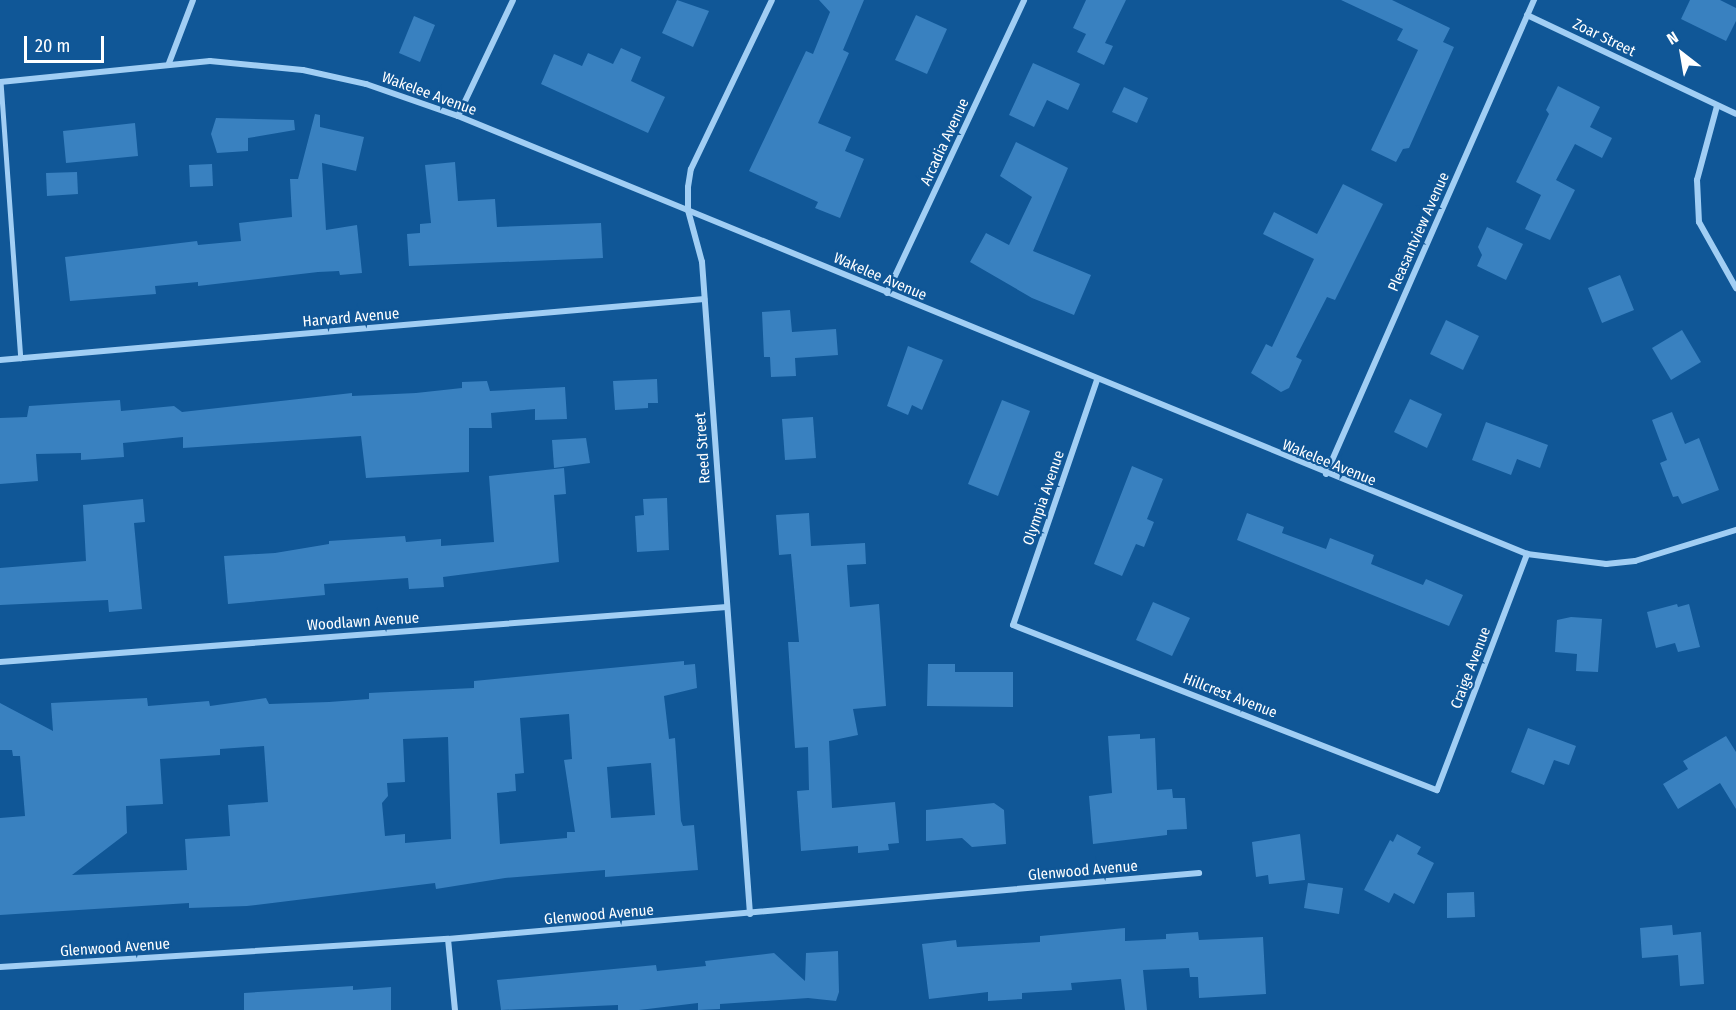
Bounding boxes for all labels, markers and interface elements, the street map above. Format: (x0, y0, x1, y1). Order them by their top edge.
street label: Zoar Street (1570, 15, 1638, 61)
scale bar (27, 24, 106, 62)
north arrow (1652, 24, 1712, 84)
text: N (1663, 28, 1681, 49)
text: 20 m (35, 35, 70, 57)
street label: Wakelee Avenue (379, 68, 479, 120)
street label: Arcadia Avenue (917, 96, 973, 188)
street label: Pleasantview Avenue (1385, 170, 1453, 294)
street label: Wakelee Avenue (831, 249, 929, 305)
street label: Harvard Avenue (302, 305, 400, 331)
street label: Reed Street (692, 412, 714, 484)
street label: Wakelee Avenue (1279, 436, 1379, 490)
street label: Olympia Avenue (1019, 448, 1069, 548)
street label: Woodlawn Avenue (306, 609, 420, 635)
street label: Craige Avenue (1447, 625, 1495, 711)
street label: Hillcrest Avenue (1180, 670, 1280, 722)
street label: Glenwood Avenue (1027, 857, 1139, 885)
street label: Glenwood Avenue (543, 901, 655, 929)
street label: Glenwood Avenue (59, 935, 171, 961)

